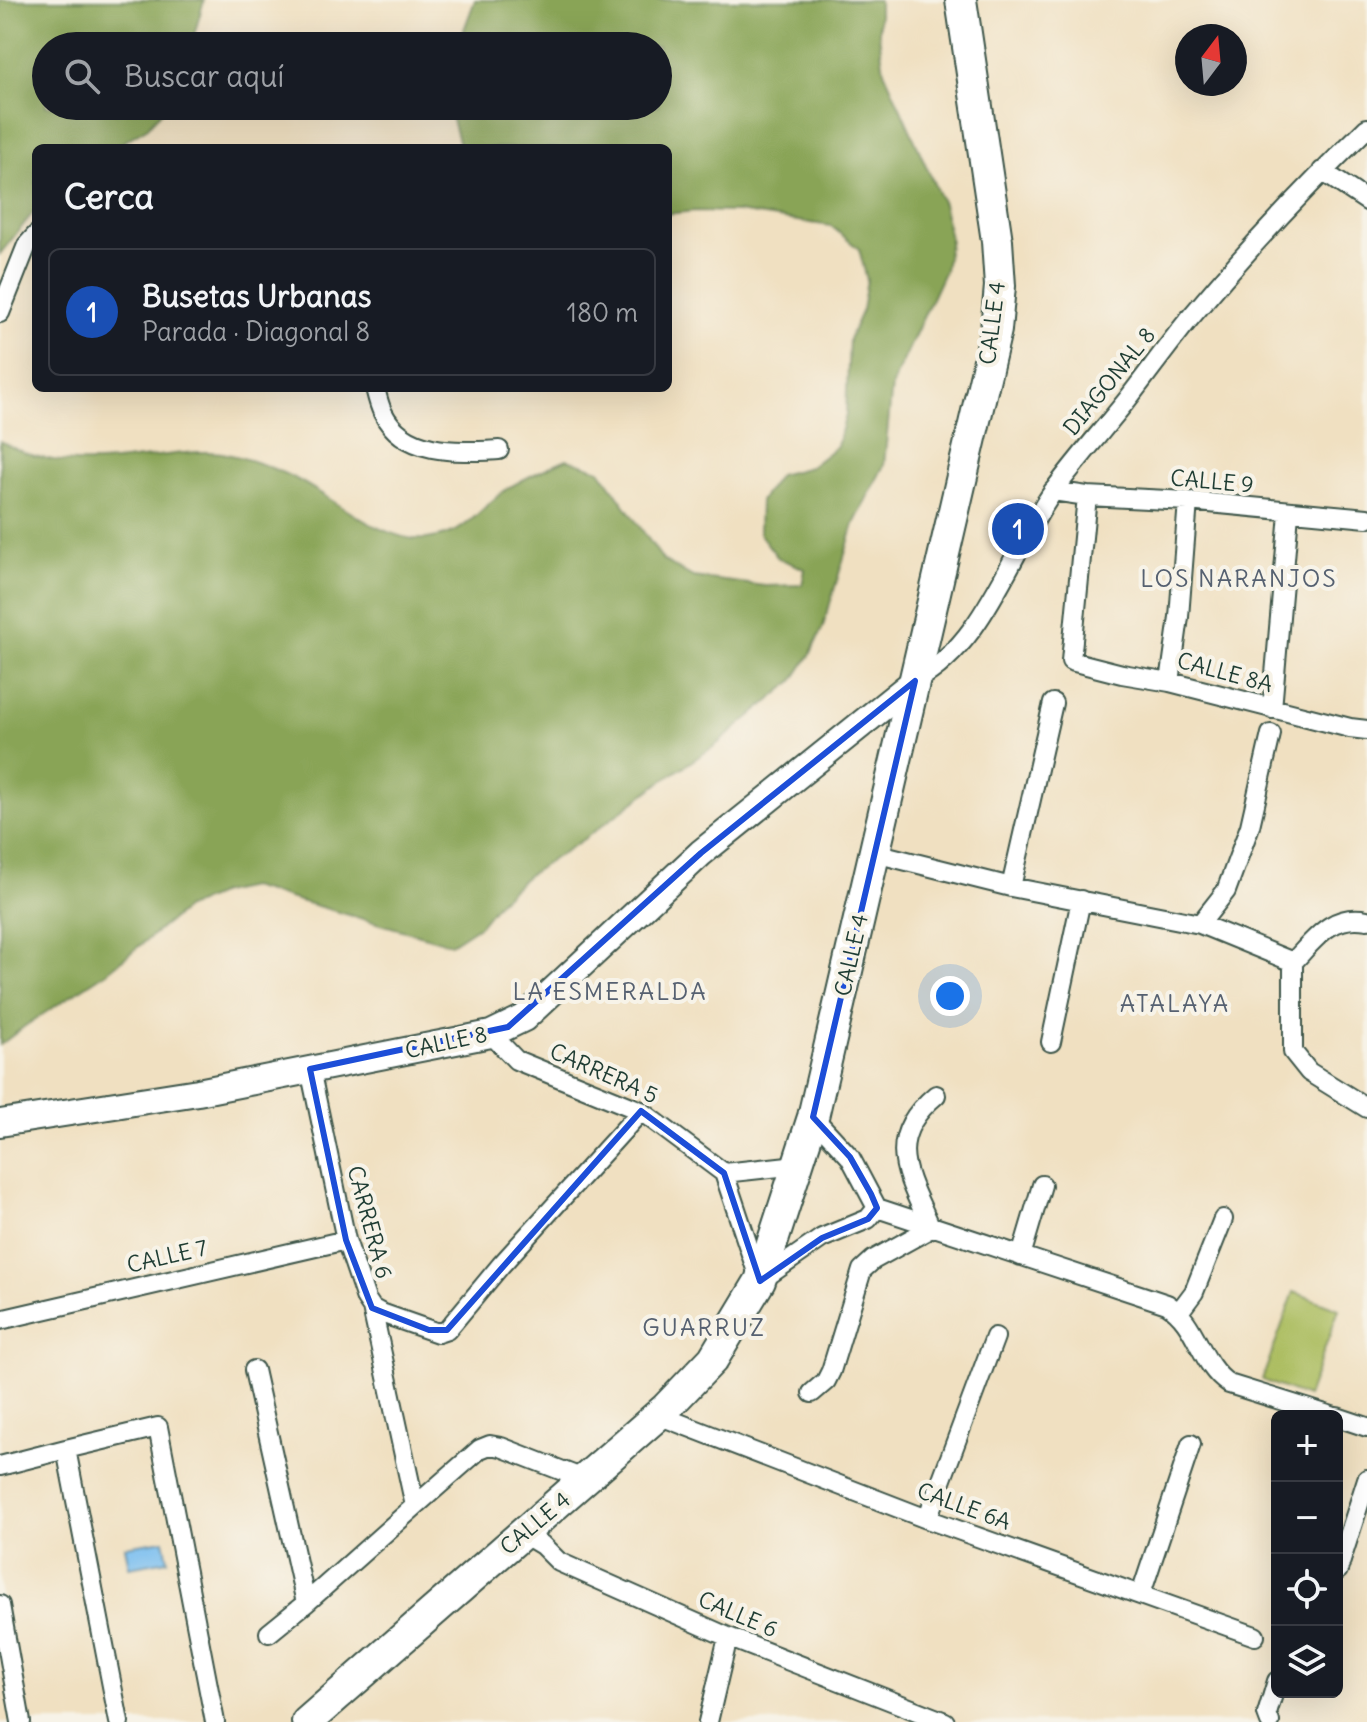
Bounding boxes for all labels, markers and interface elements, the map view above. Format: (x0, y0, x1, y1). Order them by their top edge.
north arrow (1175, 24, 1247, 96)
search box (32, 32, 672, 120)
icon: search (60, 54, 104, 98)
text: Buscar aquí (124, 57, 284, 95)
text: Cerca (64, 175, 154, 218)
text: Busetas Urbanas (142, 277, 371, 315)
street label: CALLE 4 (973, 280, 1011, 366)
text: 1 (87, 296, 97, 329)
text: 180 m (567, 296, 638, 329)
text: Parada · Diagonal 8 (142, 315, 370, 348)
street label: DIAGONAL 8 (1057, 321, 1161, 441)
street label: CALLE 9 (1169, 463, 1255, 499)
pin: 1 (992, 499, 1044, 559)
district label: LOS NARANJOS (1140, 563, 1338, 593)
street label: CALLE 8A (1174, 646, 1276, 698)
street label: CALLE 4 (828, 911, 874, 999)
district label: LA ESMERALDA (512, 976, 708, 1006)
your location (930, 976, 970, 1016)
district label: ATALAYA (1120, 988, 1230, 1018)
street label: CALLE 8 (402, 1020, 490, 1064)
street label: CARRERA 5 (546, 1037, 662, 1109)
street label: CARRERA 6 (342, 1163, 398, 1281)
street label: CALLE 7 (124, 1233, 210, 1279)
district label: GUARRUZ (642, 1312, 766, 1342)
map controls (1271, 1410, 1343, 1698)
button: + (1271, 1410, 1343, 1482)
street label: CALLE 6A (913, 1476, 1015, 1536)
button: − (1271, 1482, 1343, 1554)
street label: CALLE 4 (494, 1485, 576, 1561)
button: locate (1271, 1554, 1343, 1626)
street label: CALLE 6 (694, 1585, 782, 1643)
button: layers (1271, 1626, 1343, 1698)

